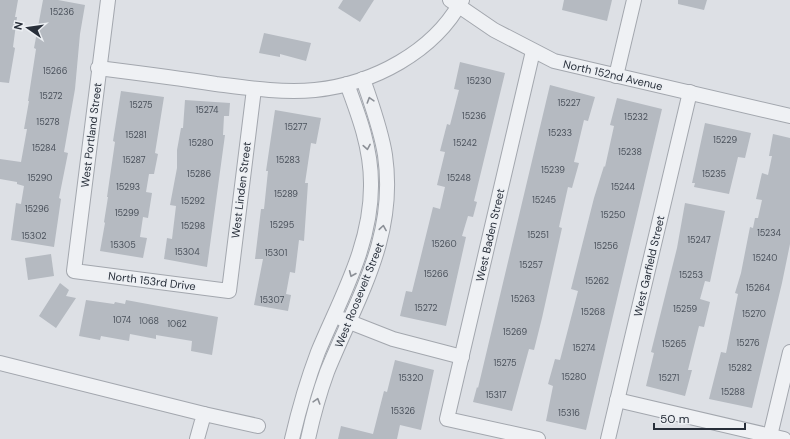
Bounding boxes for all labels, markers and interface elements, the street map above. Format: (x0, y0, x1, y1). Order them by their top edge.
house number: 15236 (50, 6, 74, 18)
north arrow (8, 8, 48, 48)
text: N (11, 20, 26, 31)
street label: North 152nd Avenue (562, 57, 664, 93)
house number: 15266 (43, 65, 68, 77)
house number: 15230 (467, 75, 491, 87)
street label: West Portland Street (78, 82, 104, 188)
house number: 15272 (40, 90, 62, 102)
one-way arrow (366, 97, 375, 104)
house number: 15227 (557, 97, 581, 109)
house number: 15275 (129, 99, 153, 111)
house number: 15274 (196, 104, 219, 116)
house number: 15236 (462, 110, 486, 122)
house number: 15232 (624, 111, 648, 123)
house number: 15278 (36, 116, 60, 128)
house number: 15277 (285, 121, 308, 133)
house number: 15233 (548, 127, 572, 139)
house number: 15281 (125, 129, 147, 141)
house number: 15229 (713, 134, 737, 146)
house number: 15280 (189, 137, 213, 149)
house number: 15242 (453, 137, 477, 149)
street label: West Linden Street (228, 141, 254, 239)
house number: 15284 (32, 142, 57, 154)
one-way arrow (363, 144, 371, 150)
house number: 15238 (618, 146, 642, 158)
house number: 15287 (122, 154, 146, 166)
house number: 15283 (276, 154, 300, 166)
house number: 15239 (541, 164, 565, 176)
house number: 15286 (187, 168, 211, 180)
house number: 15235 (702, 168, 726, 180)
house number: 15290 (27, 172, 53, 184)
house number: 15248 (447, 172, 471, 184)
house number: 15293 (116, 181, 140, 193)
house number: 15244 (611, 181, 636, 193)
street label: West Baden Street (472, 187, 508, 283)
house number: 15289 (274, 188, 298, 200)
house number: 15245 (532, 194, 556, 206)
house number: 15292 (181, 195, 205, 207)
house number: 15296 (25, 203, 50, 215)
house number: 15299 (115, 207, 140, 219)
house number: 15250 (601, 209, 625, 221)
street label: West Garfield Street (631, 214, 667, 318)
house number: 15295 (270, 219, 294, 231)
house number: 15298 (181, 220, 205, 232)
one-way arrow (378, 225, 387, 231)
house number: 15234 (757, 227, 782, 239)
house number: 15251 (527, 229, 549, 241)
house number: 15302 (22, 230, 46, 242)
house number: 15247 (687, 234, 711, 246)
house number: 15260 (431, 238, 457, 250)
house number: 15305 (110, 239, 136, 251)
street label: West Roosevelt Street (331, 240, 387, 350)
house number: 15256 (594, 240, 619, 252)
house number: 15304 (174, 246, 200, 258)
house number: 15301 (265, 247, 287, 259)
house number: 15240 (753, 252, 777, 264)
house number: 15257 (519, 259, 543, 271)
house number: 15266 (424, 268, 449, 280)
street label: North 153rd Drive (107, 269, 197, 293)
house number: 15253 (679, 269, 703, 281)
one-way arrow (349, 270, 357, 278)
house number: 15262 (585, 275, 609, 287)
house number: 15264 (746, 282, 771, 294)
house number: 15263 (511, 293, 535, 305)
house number: 15307 (260, 294, 284, 306)
house number: 15272 (415, 302, 437, 314)
house number: 15259 (673, 303, 697, 315)
house number: 15268 (581, 306, 605, 318)
house number: 15270 (742, 308, 766, 320)
house number: 1074 (113, 314, 132, 326)
house number: 1068 (139, 315, 159, 327)
house number: 1062 (167, 318, 187, 330)
house number: 15269 (503, 326, 528, 338)
house number: 15276 (736, 337, 760, 349)
house number: 15265 (662, 338, 686, 350)
house number: 15274 (573, 342, 596, 354)
house number: 15275 (493, 357, 517, 369)
house number: 15282 (728, 362, 752, 374)
house number: 15280 (562, 371, 586, 383)
house number: 15320 (399, 372, 423, 384)
house number: 15271 (659, 372, 680, 384)
house number: 15288 (721, 386, 745, 398)
house number: 15317 (485, 389, 507, 401)
one-way arrow (312, 398, 321, 405)
house number: 15326 (391, 405, 416, 417)
scale bar (654, 405, 745, 431)
house number: 15316 (558, 407, 580, 419)
text: 50 m (660, 411, 689, 427)

